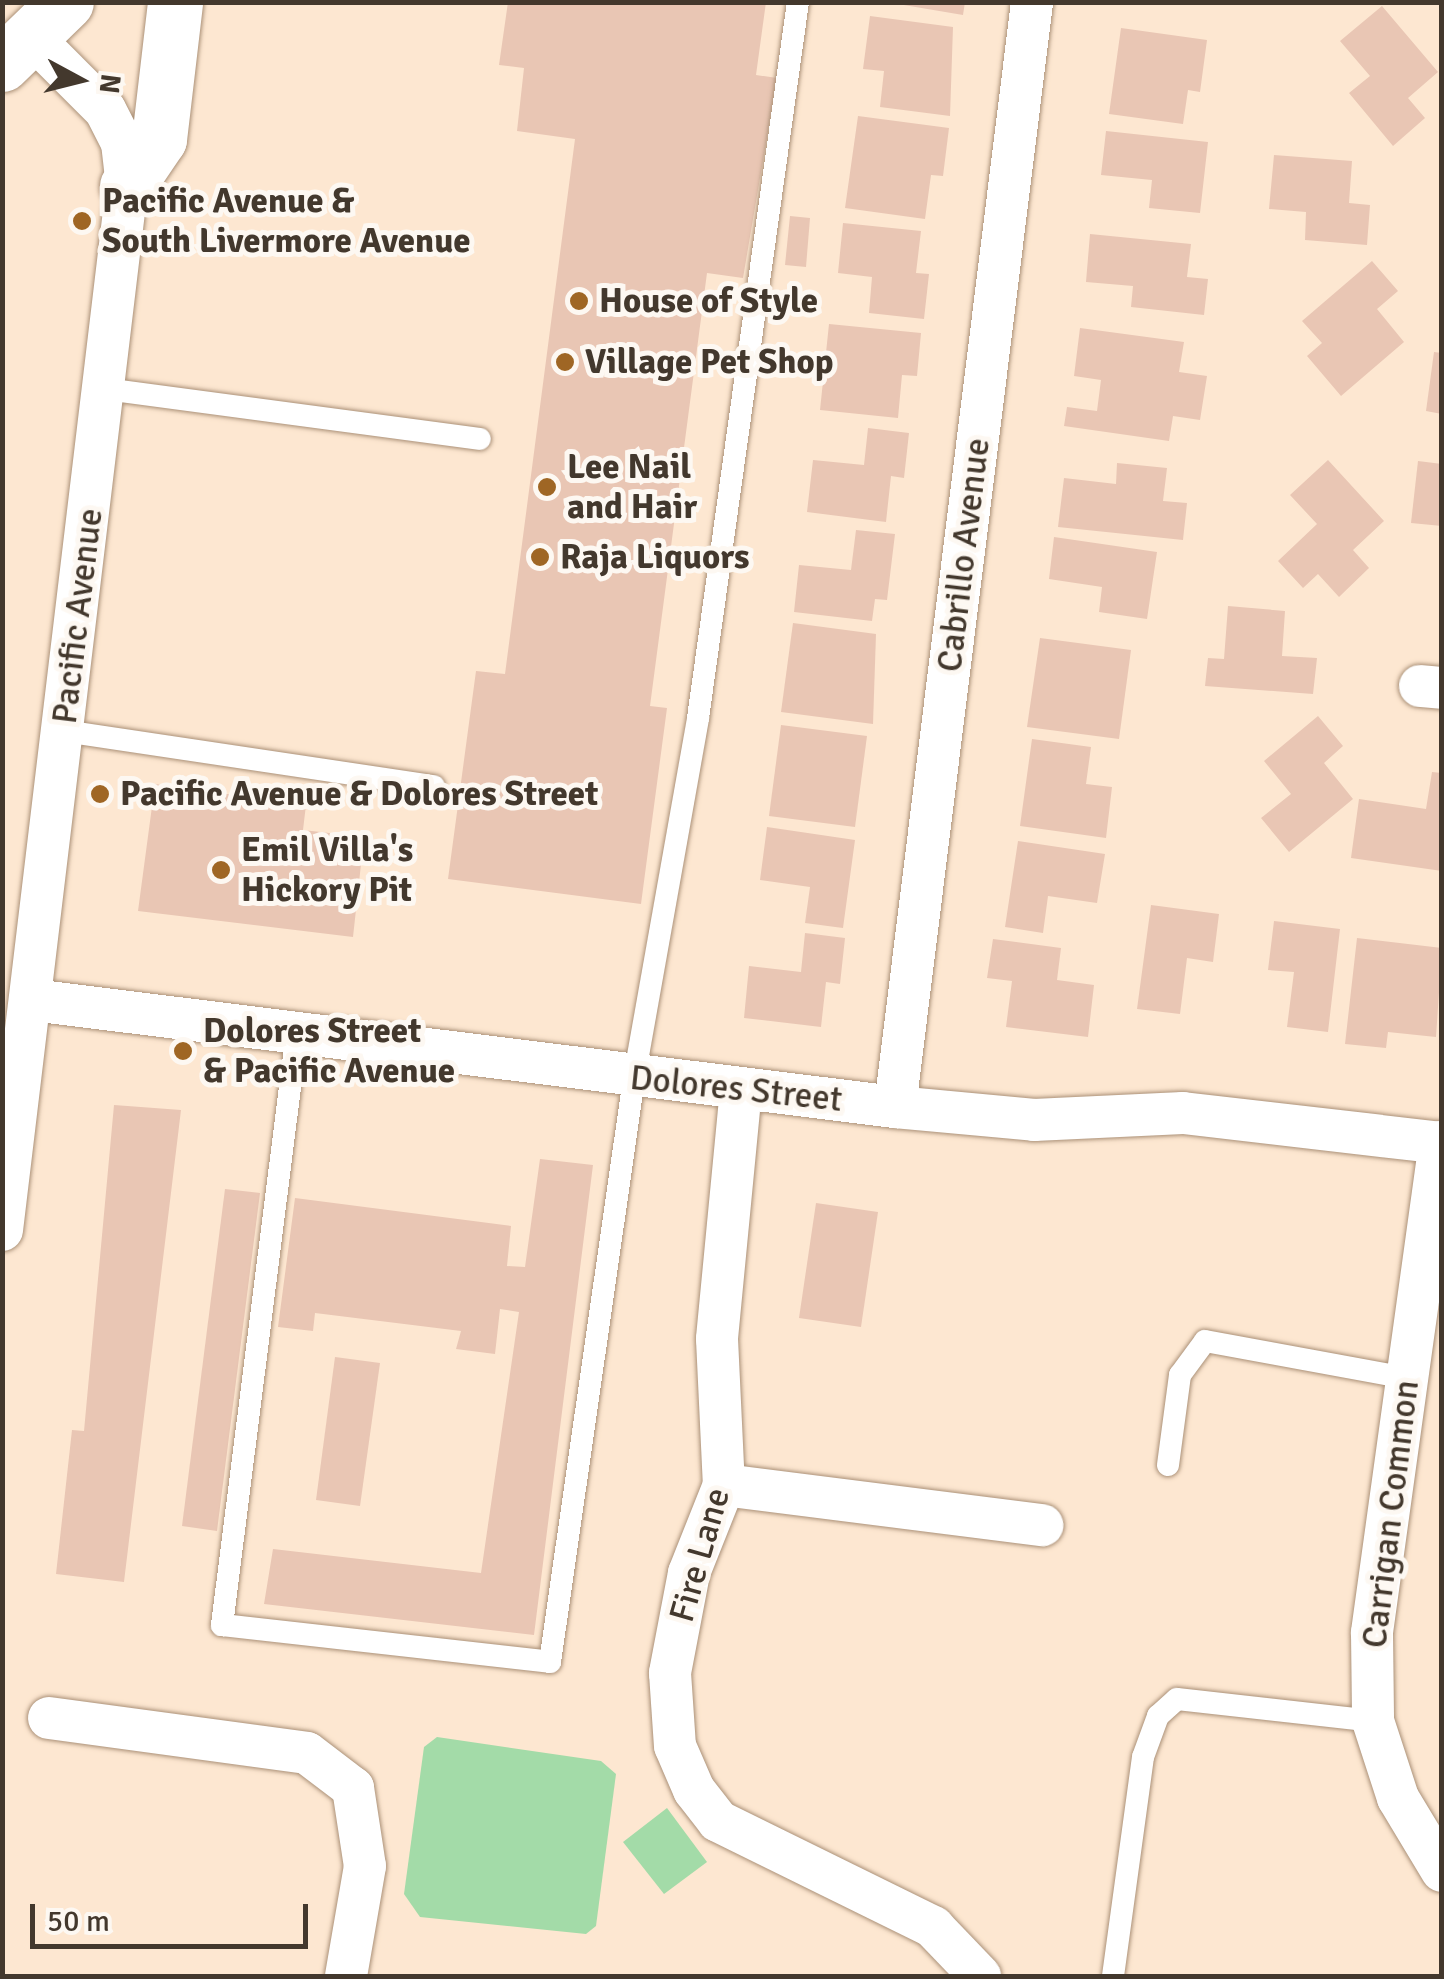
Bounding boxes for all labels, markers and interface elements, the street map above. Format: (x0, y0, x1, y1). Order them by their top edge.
north arrow (30, 30, 130, 130)
text: N (92, 72, 128, 95)
place label: Pacific Avenue & South Livermore Avenue (102, 180, 471, 262)
marker: Pacific Avenue & South Livermore Avenue (71, 210, 93, 232)
place label: House of Style (599, 280, 818, 322)
marker: House of Style (568, 290, 590, 312)
place label: Village Pet Shop (585, 341, 834, 383)
marker: Village Pet Shop (554, 351, 576, 373)
street label: Cabrillo Avenue (929, 436, 999, 674)
place label: Lee Nail and Hair (567, 446, 697, 528)
marker: Lee Nail and Hair (536, 476, 558, 498)
street label: Pacific Avenue (44, 506, 112, 726)
place label: Raja Liquors (560, 536, 750, 578)
marker: Raja Liquors (529, 546, 551, 568)
place label: Pacific Avenue & Dolores Street (120, 773, 598, 815)
marker: Pacific Avenue & Dolores Street (89, 783, 111, 805)
place label: Emil Villa's Hickory Pit (241, 829, 413, 911)
marker: Emil Villa's Hickory Pit (210, 859, 232, 881)
place label: Dolores Street & Pacific Avenue (203, 1010, 455, 1092)
marker: Dolores Street & Pacific Avenue (172, 1040, 194, 1062)
street label: Dolores Street (628, 1057, 844, 1121)
street label: Carrigan Common (1354, 1378, 1428, 1650)
street label: Fire Lane (661, 1483, 739, 1627)
scale bar (35, 1884, 312, 1946)
text: 50 m (47, 1903, 110, 1940)

